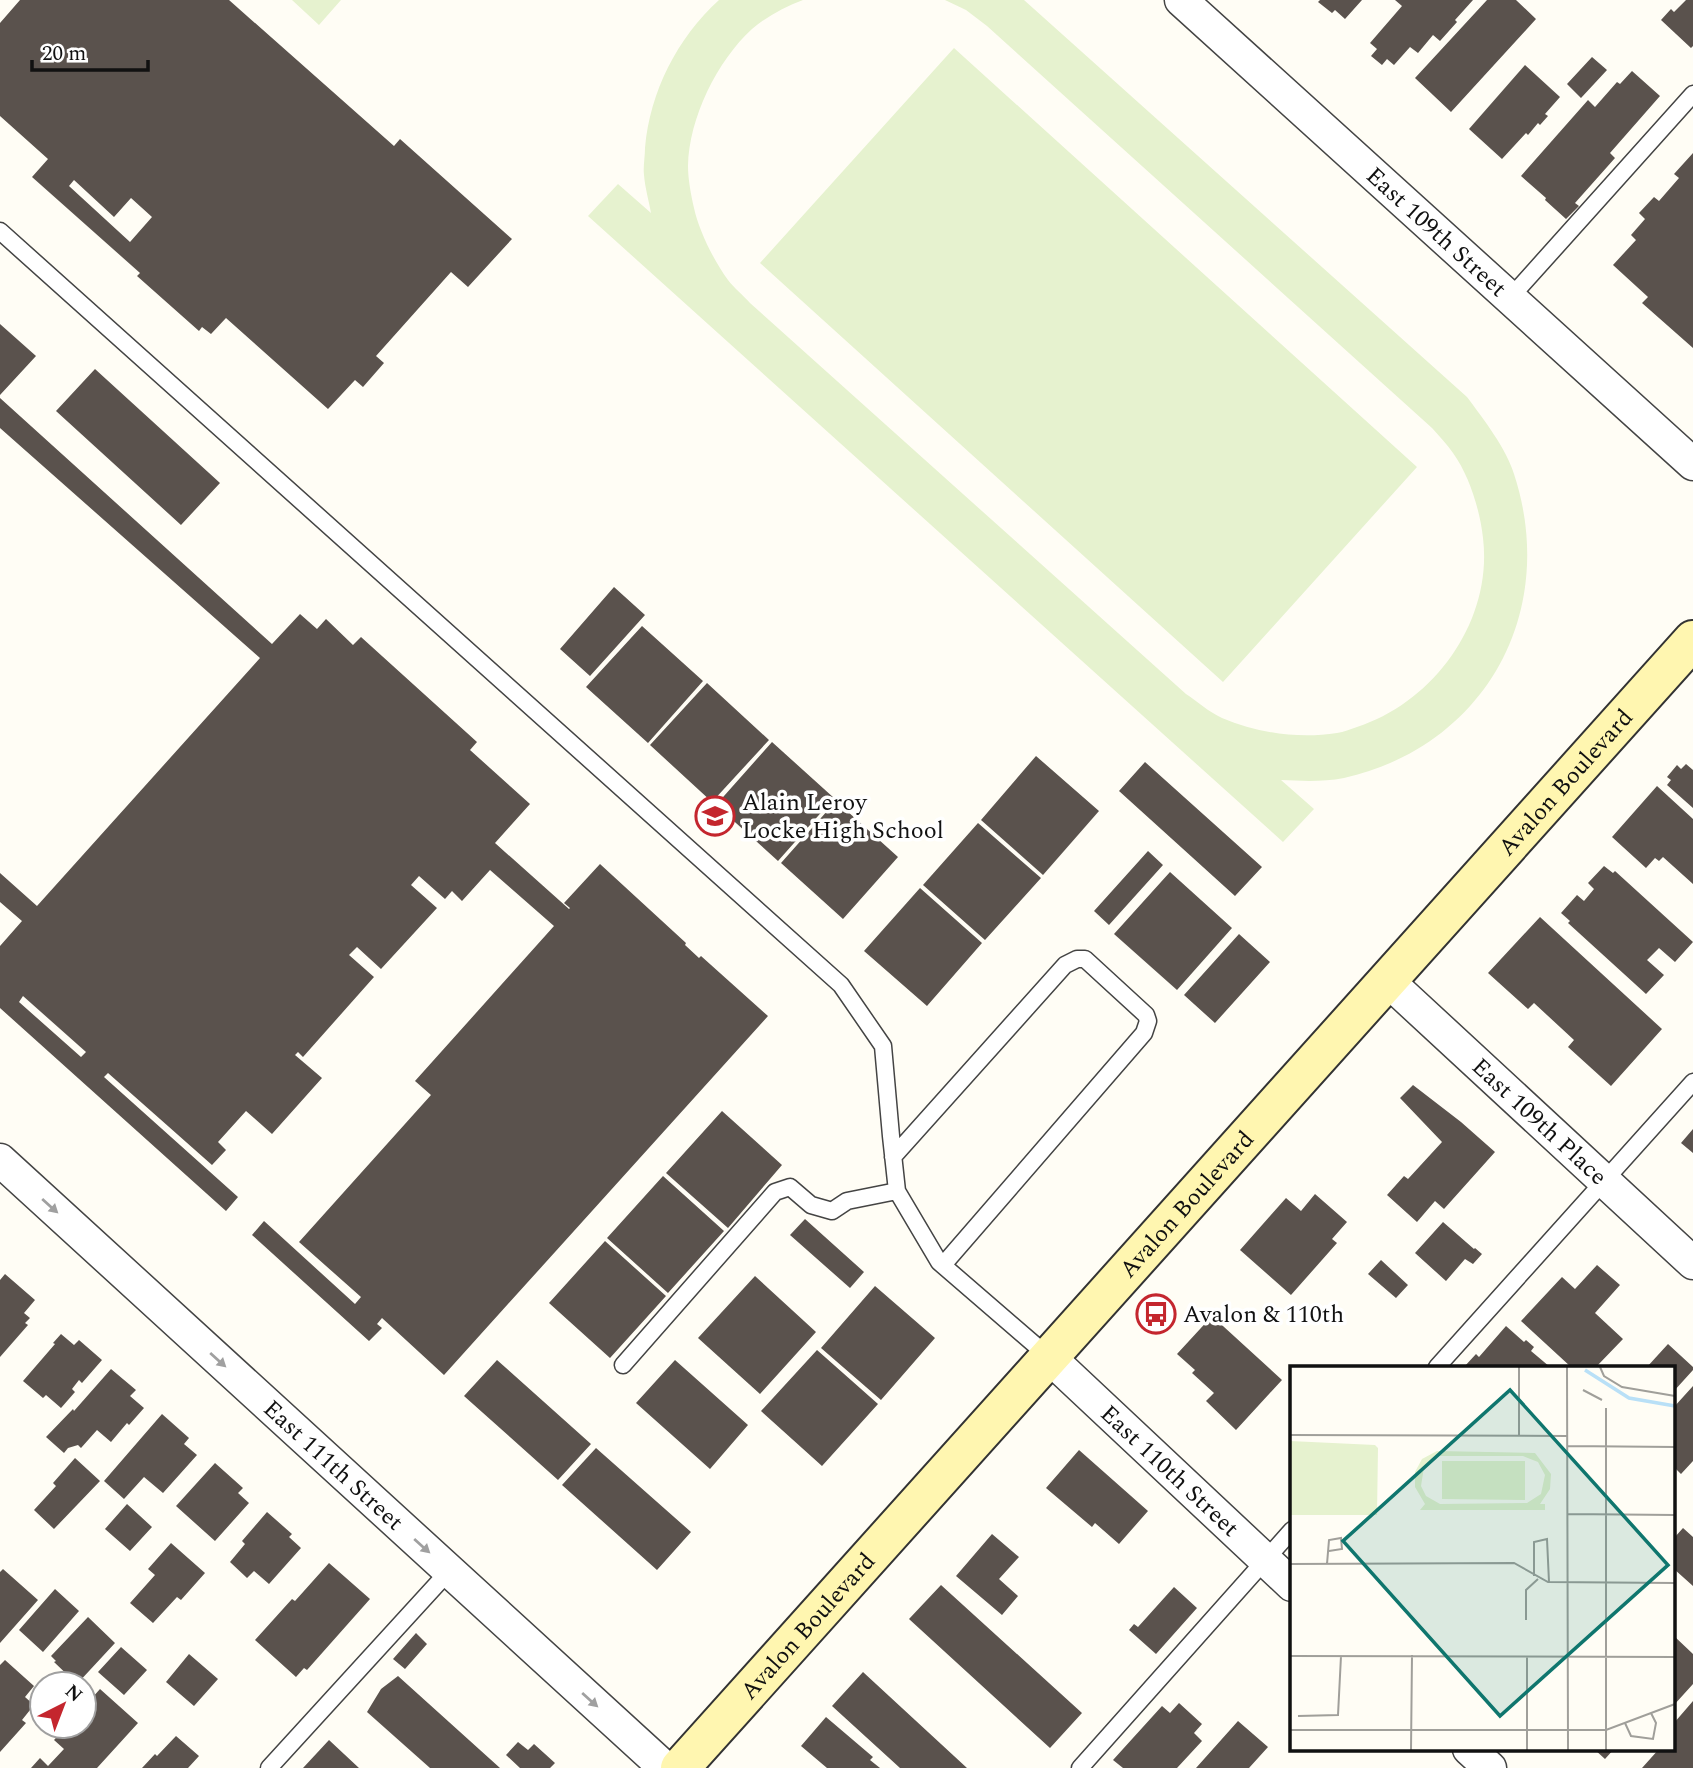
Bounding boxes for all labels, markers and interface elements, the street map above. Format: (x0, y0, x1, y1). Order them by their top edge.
scale bar (32, 28, 147, 72)
text: 20 m (42, 38, 86, 70)
street label: East 109th Street (1357, 159, 1515, 306)
street label: Avalon Boulevard (1490, 701, 1642, 865)
place label: Alain Leroy Locke High School (742, 785, 944, 849)
school or university icon: Alain Leroy Locke High School (694, 795, 736, 837)
street label: East 109th Place (1463, 1050, 1615, 1194)
street label: Avalon Boulevard (1111, 1123, 1263, 1287)
one-way arrow (41, 1198, 58, 1214)
bus stop icon: Avalon & 110th (1135, 1293, 1177, 1335)
place label: Avalon & 110th (1183, 1297, 1344, 1333)
one-way arrow (209, 1352, 227, 1368)
inset map (1290, 1366, 1676, 1750)
street label: East 111th Street (255, 1392, 411, 1540)
street label: East 110th Street (1092, 1397, 1247, 1546)
one-way arrow (413, 1538, 430, 1554)
street label: Avalon Boulevard (732, 1545, 884, 1708)
north arrow (28, 1670, 98, 1740)
text: N (58, 1678, 89, 1709)
one-way arrow (582, 1691, 599, 1707)

